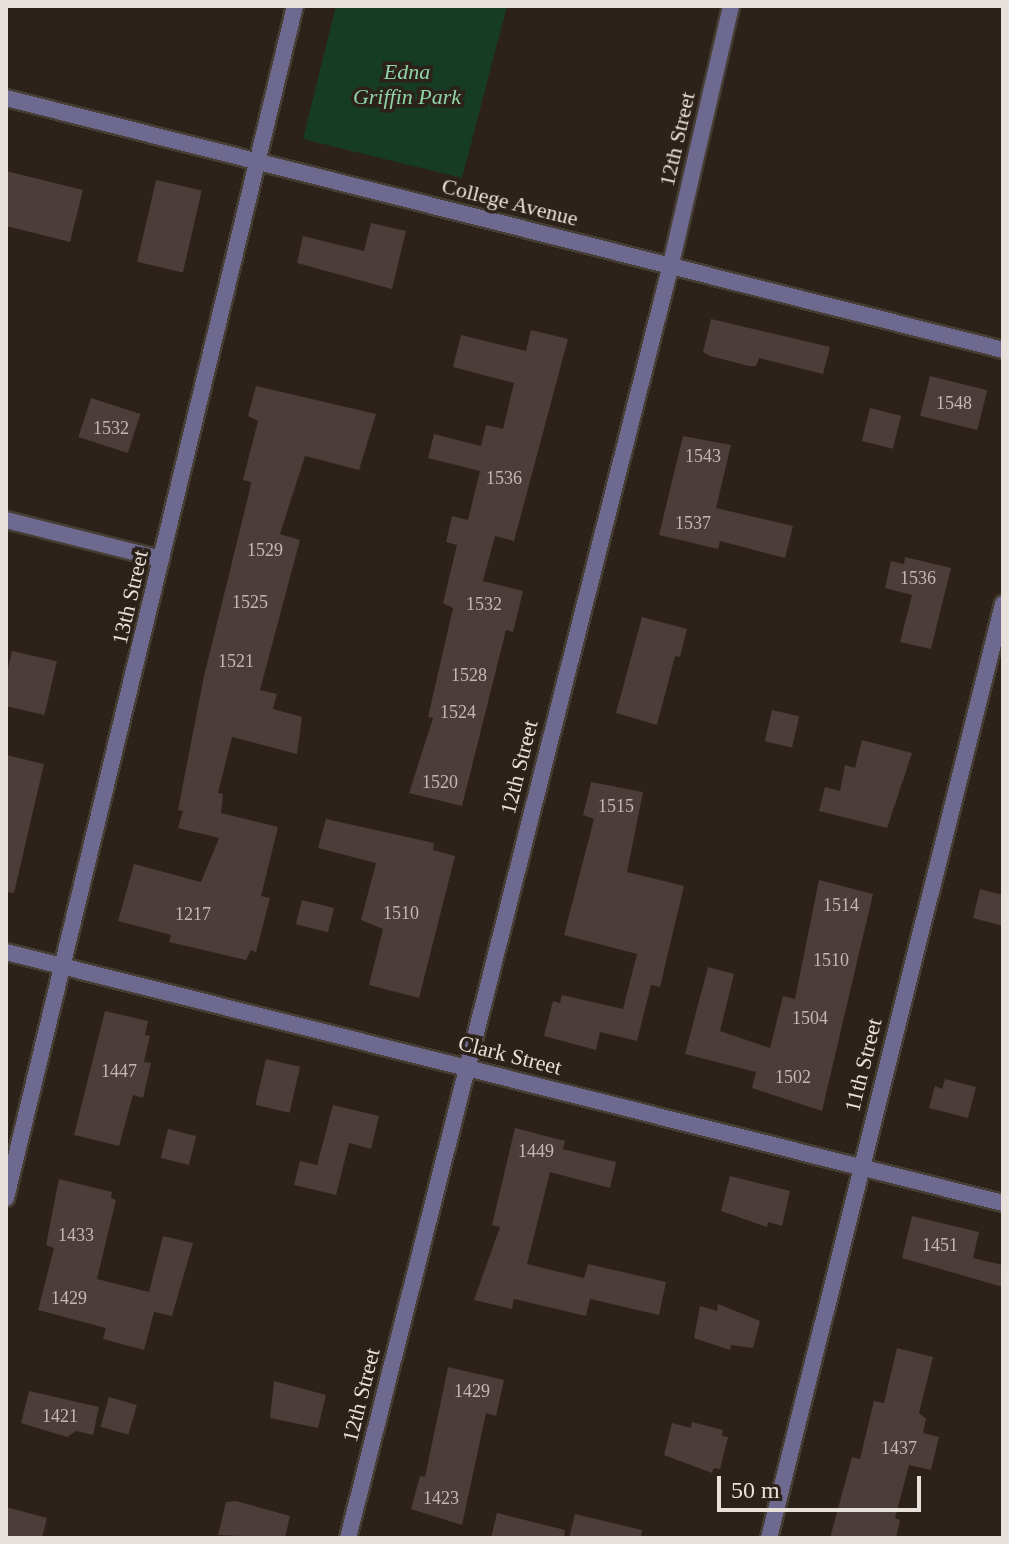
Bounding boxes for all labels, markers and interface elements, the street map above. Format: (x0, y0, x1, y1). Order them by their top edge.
park label: Edna Griffin Park (353, 58, 461, 110)
street label: 12th Street (653, 89, 701, 189)
street label: College Avenue (439, 172, 581, 232)
house number: 1548 (936, 392, 972, 414)
house number: 1532 (93, 417, 129, 439)
house number: 1543 (685, 445, 721, 467)
house number: 1536 (486, 467, 522, 489)
house number: 1537 (675, 512, 711, 534)
house number: 1529 (247, 539, 283, 561)
street label: 13th Street (106, 547, 154, 647)
house number: 1536 (900, 567, 936, 589)
house number: 1525 (232, 591, 268, 613)
house number: 1532 (466, 593, 502, 615)
house number: 1521 (218, 650, 254, 672)
house number: 1528 (451, 664, 487, 686)
house number: 1524 (440, 701, 476, 723)
street label: 12th Street (495, 717, 543, 817)
house number: 1520 (422, 771, 458, 793)
house number: 1515 (598, 795, 634, 817)
house number: 1514 (823, 894, 859, 916)
house number: 1510 (383, 902, 419, 924)
house number: 1217 (175, 903, 211, 925)
house number: 1510 (813, 949, 849, 971)
house number: 1504 (792, 1007, 828, 1029)
street label: 11th Street (839, 1016, 887, 1114)
street label: Clark Street (456, 1029, 564, 1081)
house number: 1447 (101, 1060, 137, 1082)
house number: 1502 (775, 1066, 811, 1088)
house number: 1449 (518, 1140, 554, 1162)
house number: 1433 (58, 1224, 94, 1246)
house number: 1451 (922, 1234, 958, 1256)
house number: 1429 (51, 1287, 87, 1309)
street label: 12th Street (337, 1345, 385, 1445)
house number: 1429 (454, 1380, 490, 1402)
house number: 1421 (42, 1405, 78, 1427)
house number: 1437 (881, 1437, 917, 1459)
scale bar (721, 1460, 925, 1510)
text: 50 m (731, 1477, 780, 1503)
house number: 1423 (423, 1487, 459, 1509)

